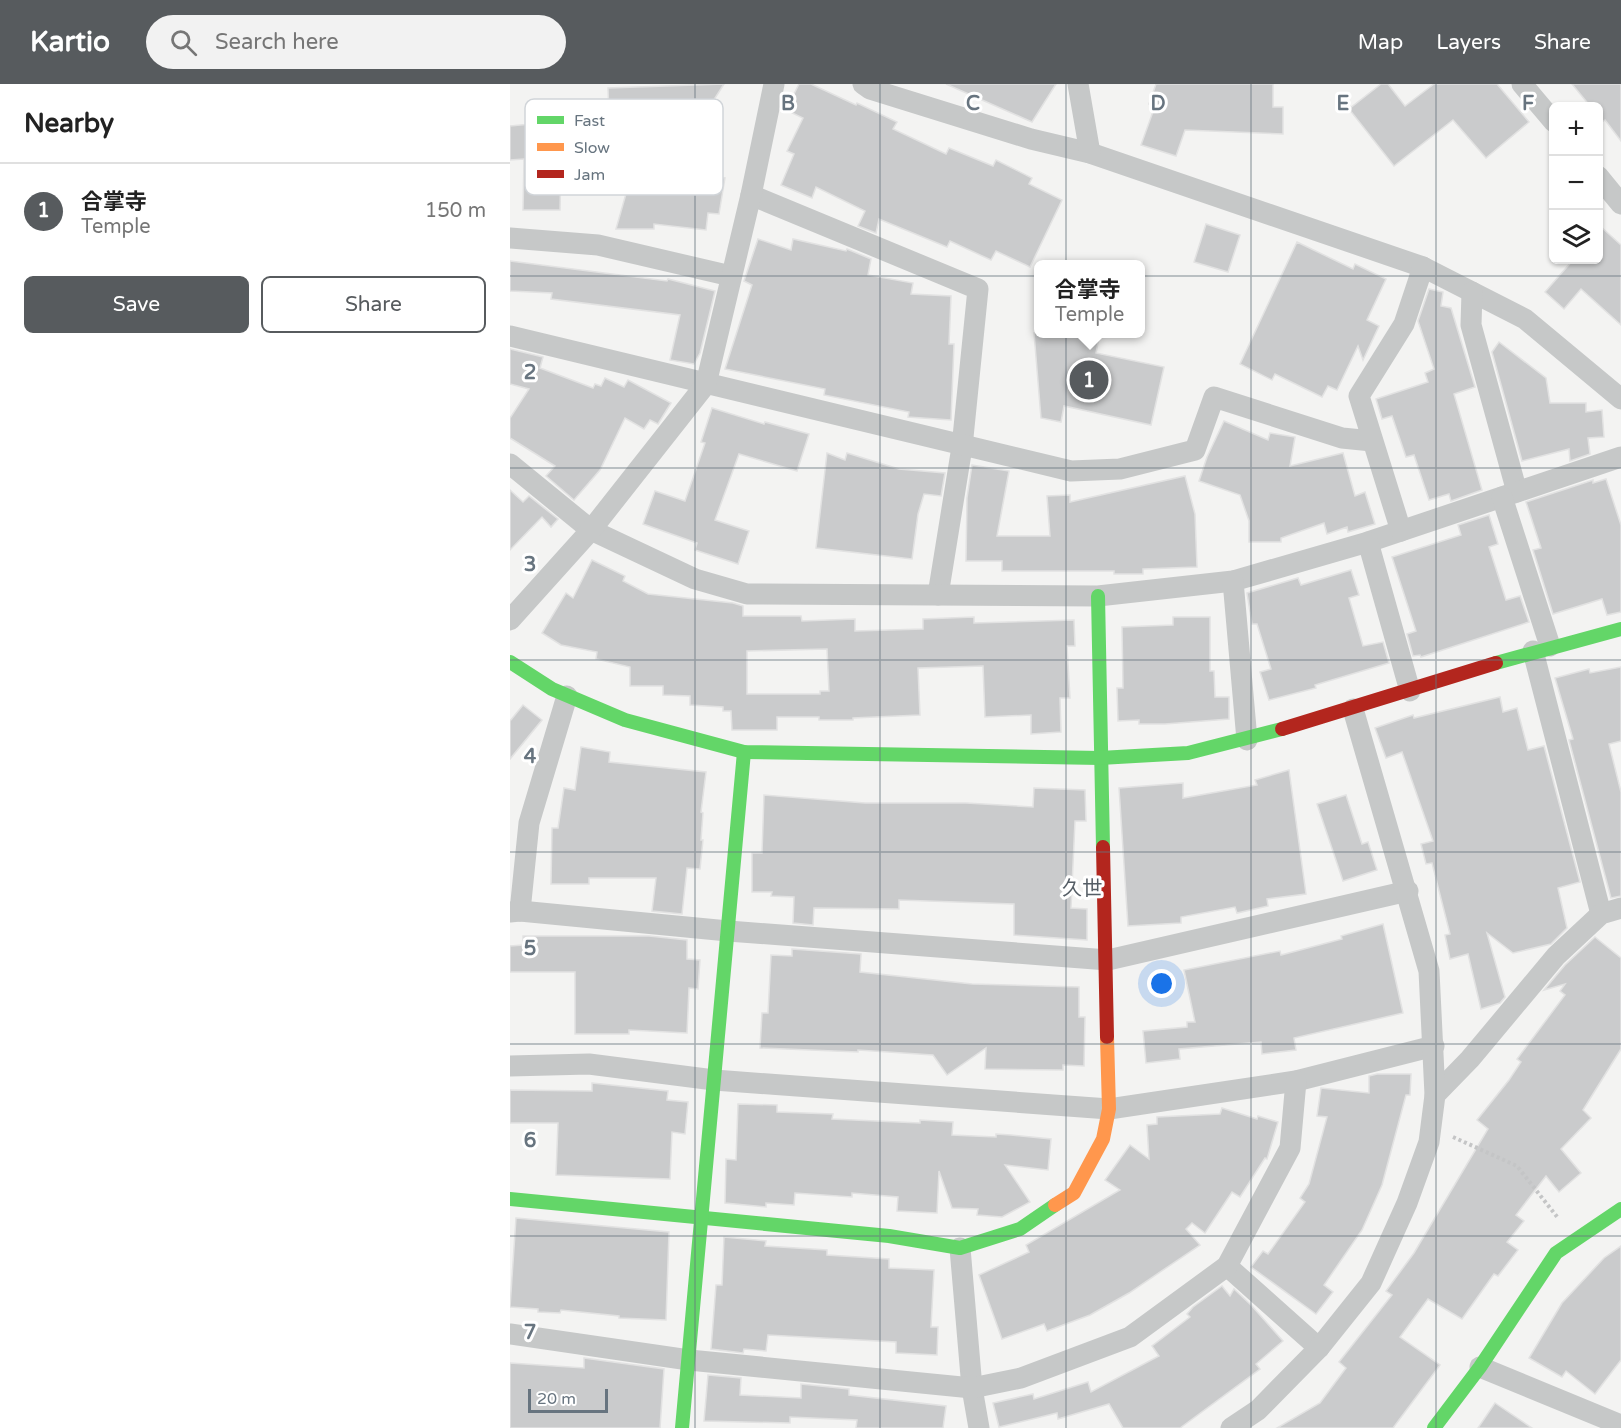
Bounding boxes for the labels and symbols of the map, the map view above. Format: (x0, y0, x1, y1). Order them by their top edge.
text: B (781, 92, 795, 116)
text: C (966, 92, 980, 116)
text: D (1150, 92, 1166, 116)
text: E (1337, 92, 1350, 116)
text: F (1522, 92, 1534, 116)
legend (525, 99, 723, 195)
text: Fast (574, 111, 605, 131)
text: Slow (574, 138, 610, 158)
text: Jam (574, 165, 605, 185)
pin: 1 (1070, 358, 1108, 402)
text: 2 (524, 361, 536, 385)
text: 3 (524, 553, 536, 577)
text: 4 (524, 745, 537, 769)
district label: 久世 (1062, 877, 1102, 901)
text: 5 (524, 937, 536, 961)
your location (1147, 969, 1176, 998)
text: 6 (524, 1129, 536, 1153)
text: 7 (524, 1321, 536, 1345)
scale bar (528, 1386, 608, 1414)

